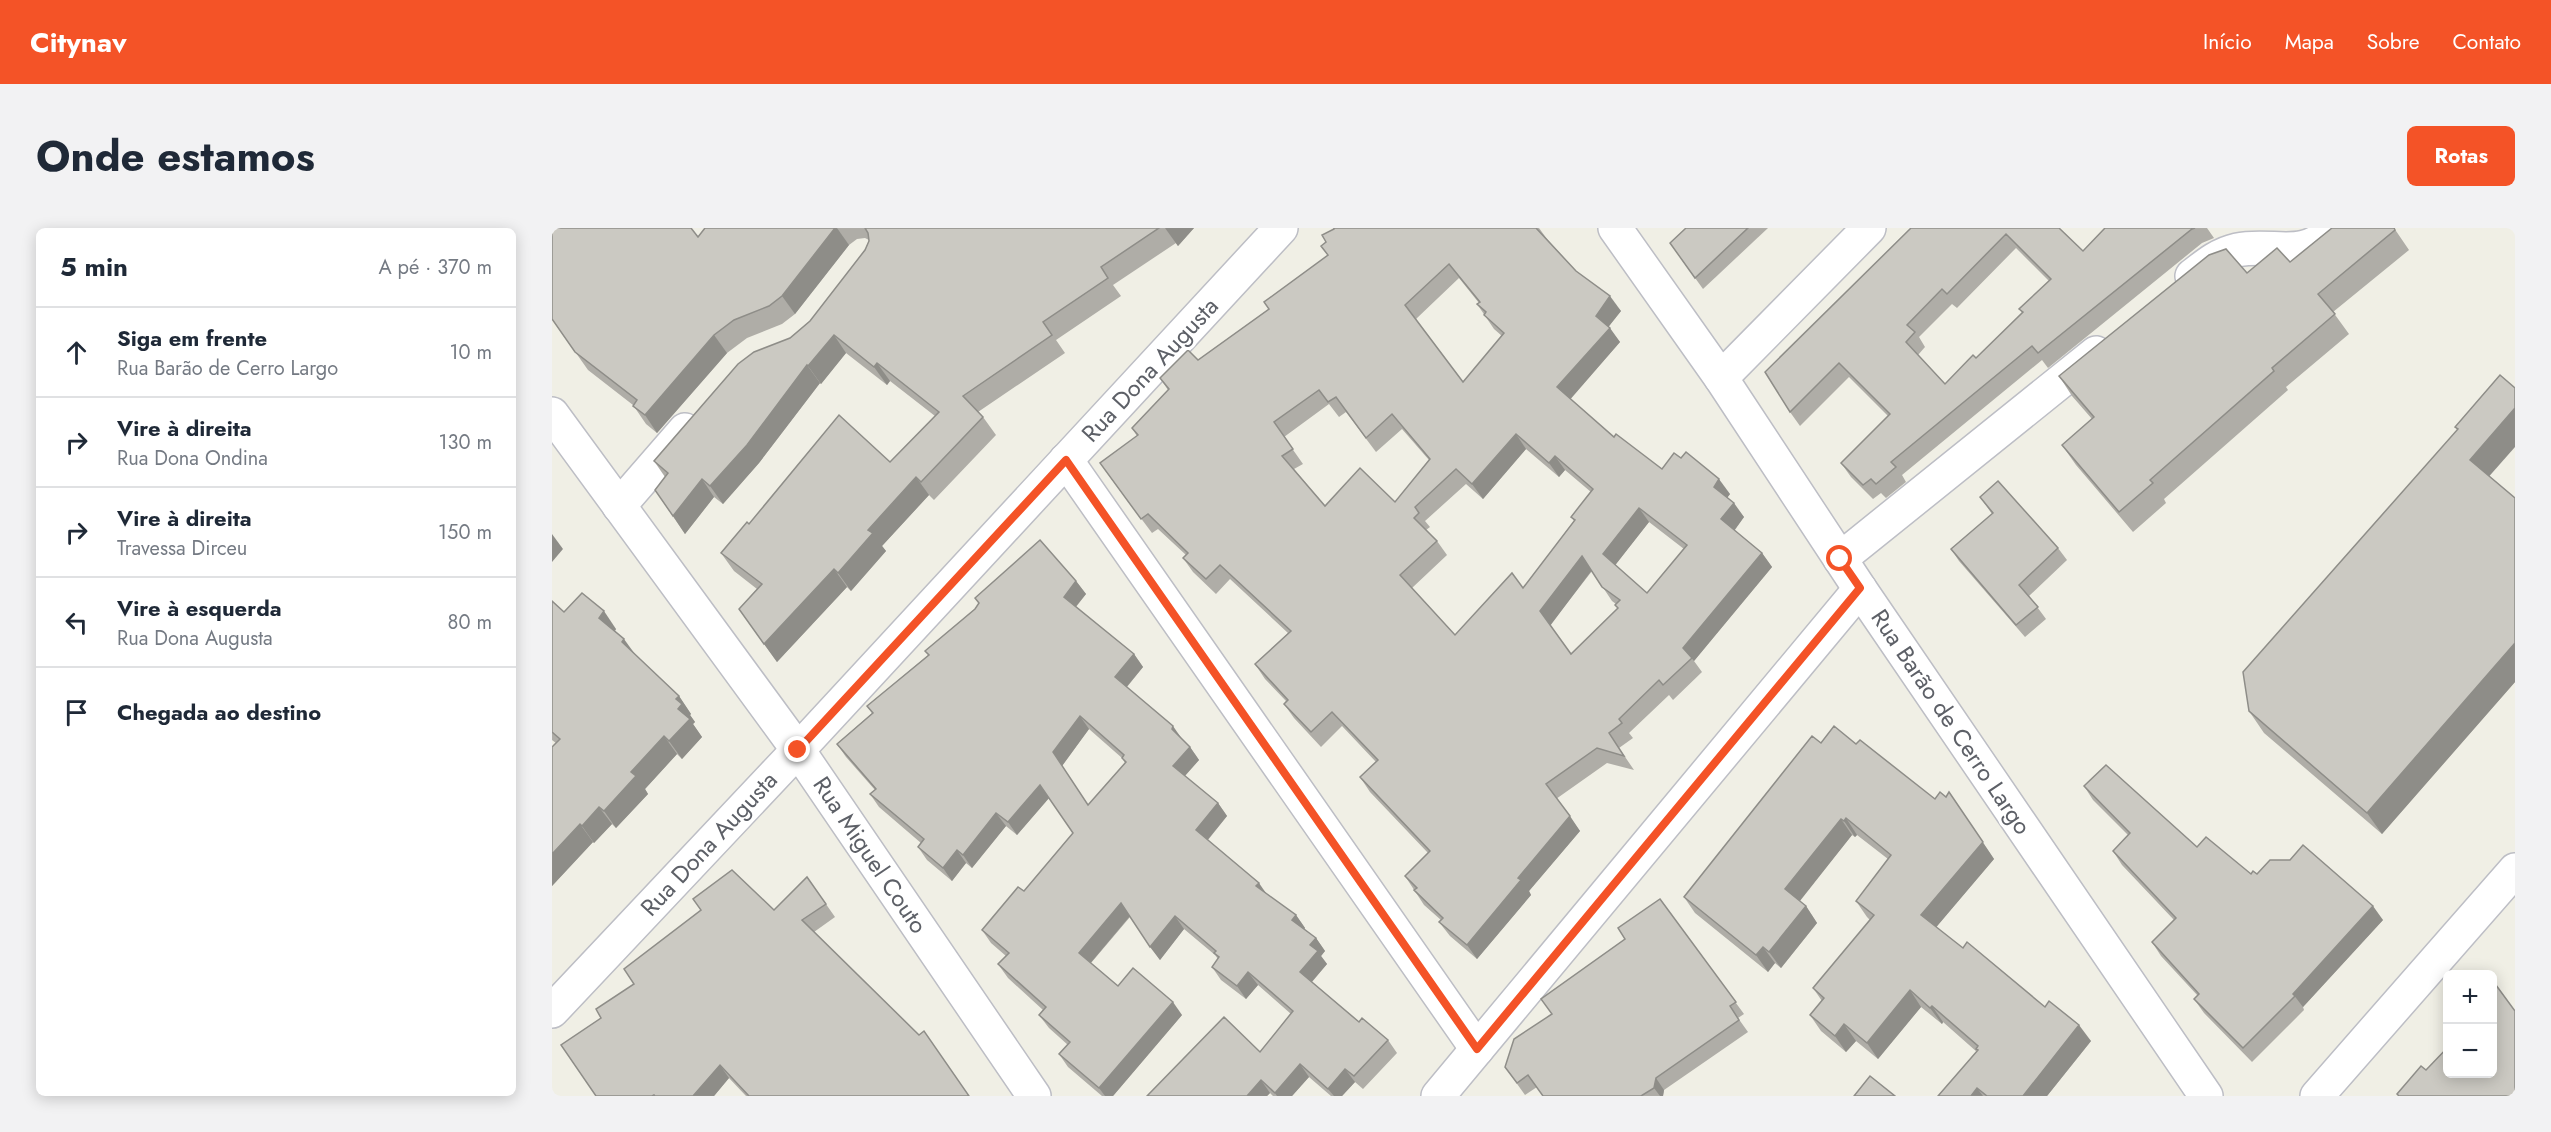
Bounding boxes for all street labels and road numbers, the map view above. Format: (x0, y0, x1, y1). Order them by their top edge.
street label: Rua Dona Augusta (1073, 289, 1226, 450)
street label: Rua Barão de Cerro Largo (1863, 602, 2040, 841)
street label: Rua Dona Augusta (632, 763, 785, 924)
street label: Rua Miguel Couto (805, 769, 936, 940)

